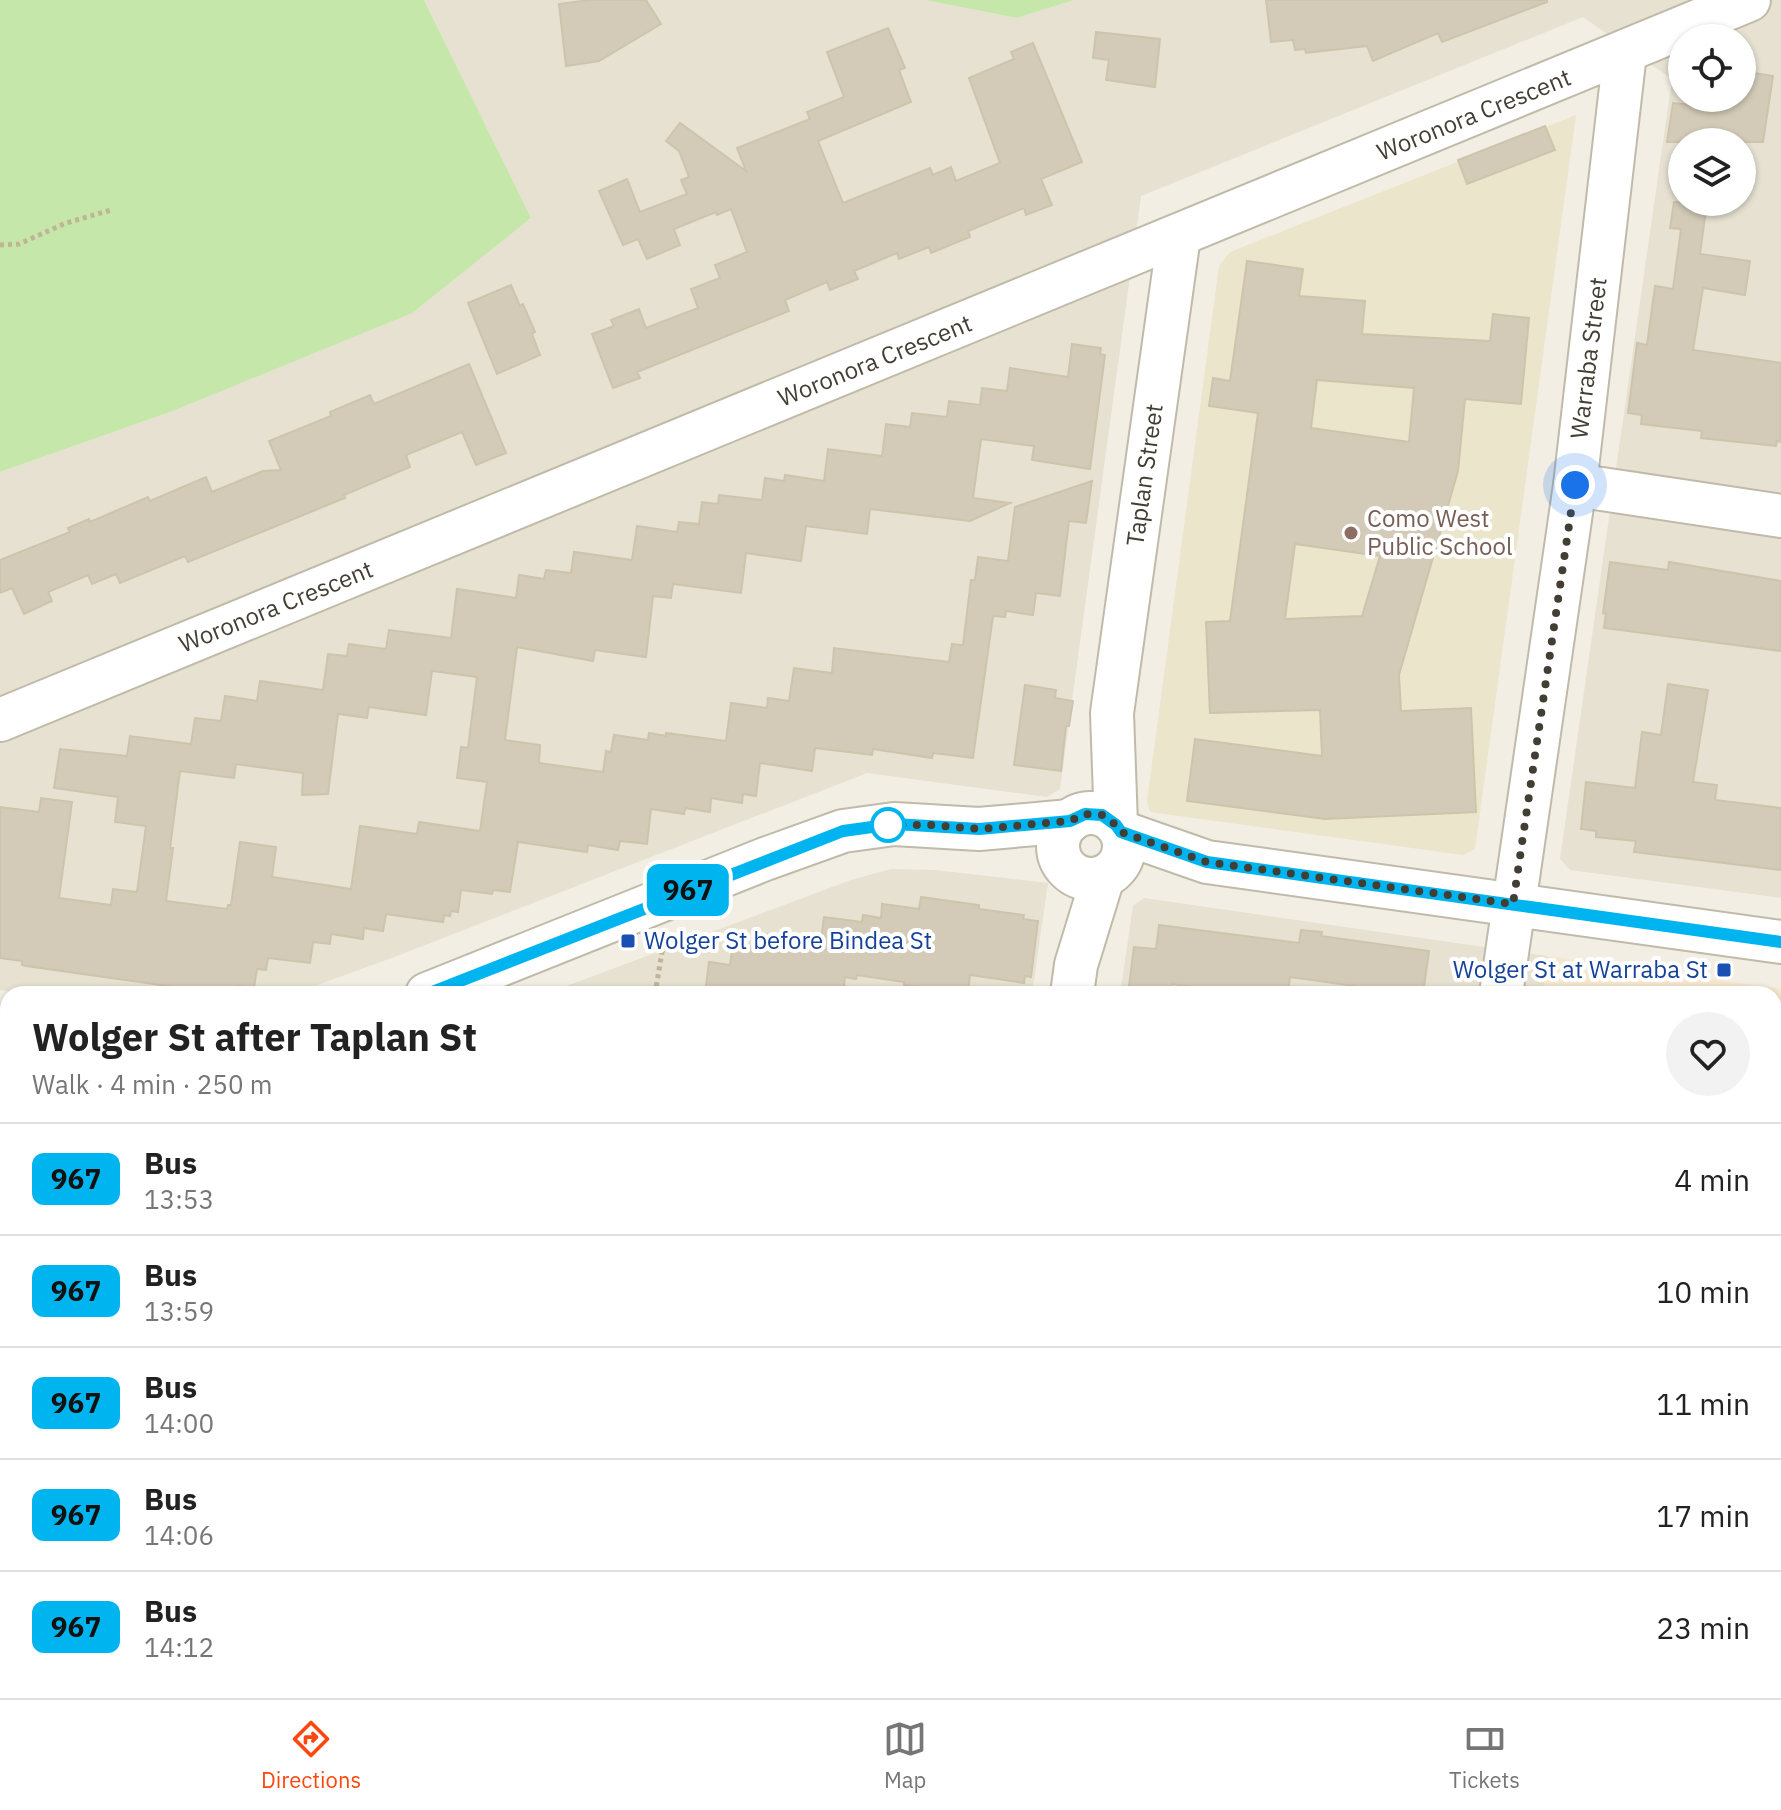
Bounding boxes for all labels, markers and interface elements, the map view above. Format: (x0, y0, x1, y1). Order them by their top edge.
map controls (1668, 24, 1756, 216)
button: locate (1668, 24, 1756, 112)
street label: Woronora Crescent (1372, 61, 1575, 168)
button: layers (1668, 128, 1756, 216)
street label: Warraba Street (1562, 275, 1614, 440)
street label: Woronora Crescent (773, 307, 976, 414)
street label: Taplan Street (1118, 402, 1170, 548)
your location (1555, 465, 1595, 505)
place label: Como West Public School (1367, 502, 1512, 562)
marker: Como West Public School (1342, 524, 1360, 542)
street label: Woronora Crescent (174, 553, 377, 660)
unlabelled marker (871, 808, 905, 842)
line badge: 967 (642, 864, 734, 916)
text: 967 (663, 871, 713, 908)
place label: Wolger St before Bindea St (644, 924, 932, 956)
marker: Wolger St before Bindea St (619, 932, 637, 950)
place label: Wolger St at Warraba St (1453, 953, 1708, 985)
marker: Wolger St at Warraba St (1715, 961, 1733, 979)
text: Wolger St after Taplan St (32, 1012, 477, 1061)
button: heart (1666, 1012, 1750, 1096)
text: Walk · 4 min · 250 m (32, 1067, 272, 1101)
text: Bus (144, 1143, 197, 1182)
text: 967 (51, 1160, 101, 1197)
text: 4 min (1674, 1160, 1750, 1199)
text: 13:53 (144, 1182, 214, 1216)
text: Bus (144, 1255, 197, 1294)
text: 967 (51, 1272, 101, 1309)
text: 10 min (1656, 1272, 1750, 1311)
text: 13:59 (144, 1294, 214, 1328)
text: Bus (144, 1367, 197, 1406)
text: 967 (51, 1384, 101, 1421)
text: 11 min (1656, 1384, 1750, 1423)
text: 14:00 (144, 1406, 214, 1440)
text: Bus (144, 1479, 197, 1518)
text: 967 (51, 1496, 101, 1533)
text: 17 min (1656, 1496, 1750, 1535)
text: 14:06 (144, 1518, 214, 1552)
text: Bus (144, 1591, 197, 1630)
text: 967 (51, 1608, 101, 1645)
text: 23 min (1656, 1608, 1750, 1647)
text: 14:12 (144, 1630, 214, 1664)
tab: Directions (261, 1717, 361, 1794)
tab: Map (883, 1717, 927, 1794)
tab: Tickets (1449, 1717, 1520, 1794)

